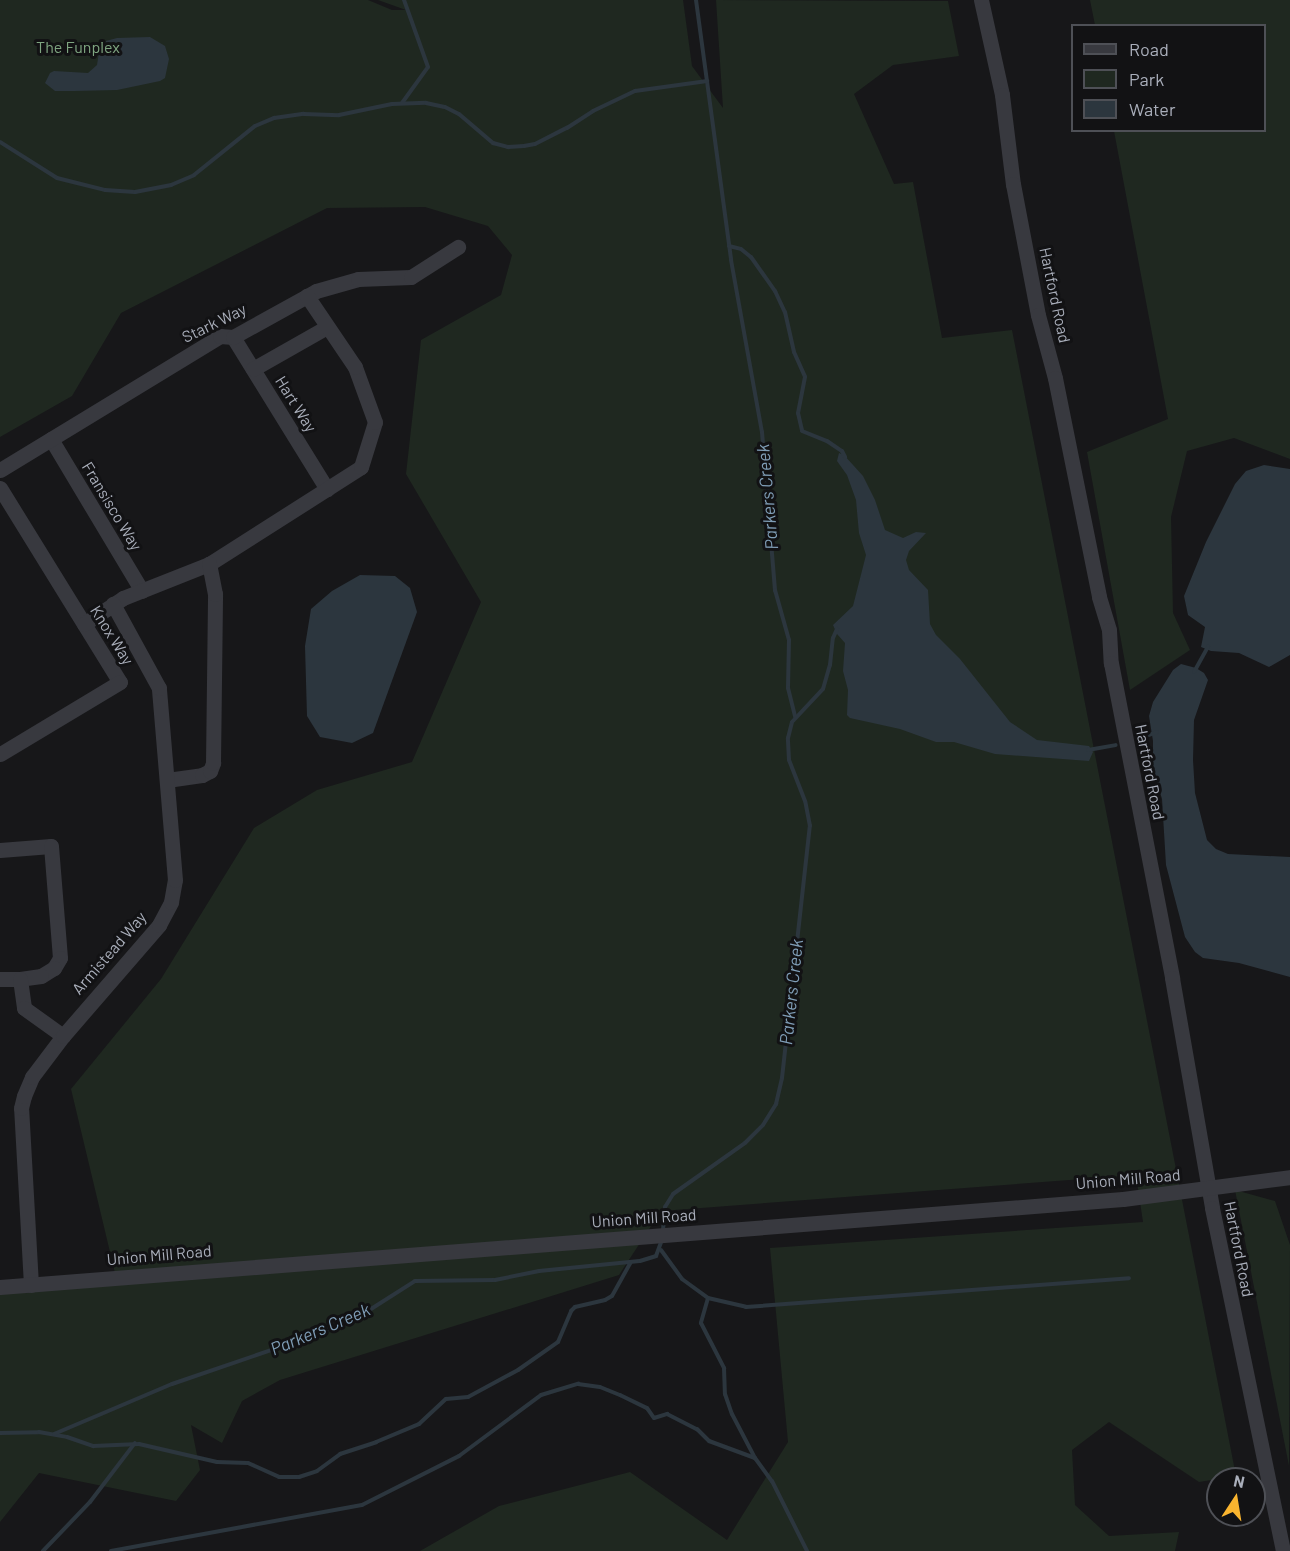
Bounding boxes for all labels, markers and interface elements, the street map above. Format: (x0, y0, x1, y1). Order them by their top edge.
legend (1071, 24, 1266, 132)
park label: The Funplex (36, 37, 120, 57)
text: Road (1129, 38, 1169, 60)
text: Park (1129, 68, 1164, 90)
text: Water (1129, 98, 1176, 120)
street label: Hartford Road (1036, 245, 1074, 345)
street label: Stark Way (179, 299, 249, 347)
street label: Hart Way (271, 372, 321, 436)
water label: Parkers Creek (752, 443, 782, 551)
street label: Fransisco Way (78, 458, 146, 554)
street label: Knox Way (86, 602, 138, 668)
street label: Hartford Road (1131, 722, 1169, 822)
street label: Armistead Way (68, 908, 150, 998)
water label: Parkers Creek (775, 938, 807, 1046)
street label: Union Mill Road (1075, 1165, 1181, 1193)
street label: Hartford Road (1220, 1199, 1258, 1299)
street label: Union Mill Road (591, 1205, 697, 1231)
street label: Union Mill Road (106, 1241, 212, 1269)
water label: Parkers Creek (267, 1298, 373, 1360)
north arrow (1206, 1467, 1266, 1527)
text: N (1232, 1470, 1247, 1491)

